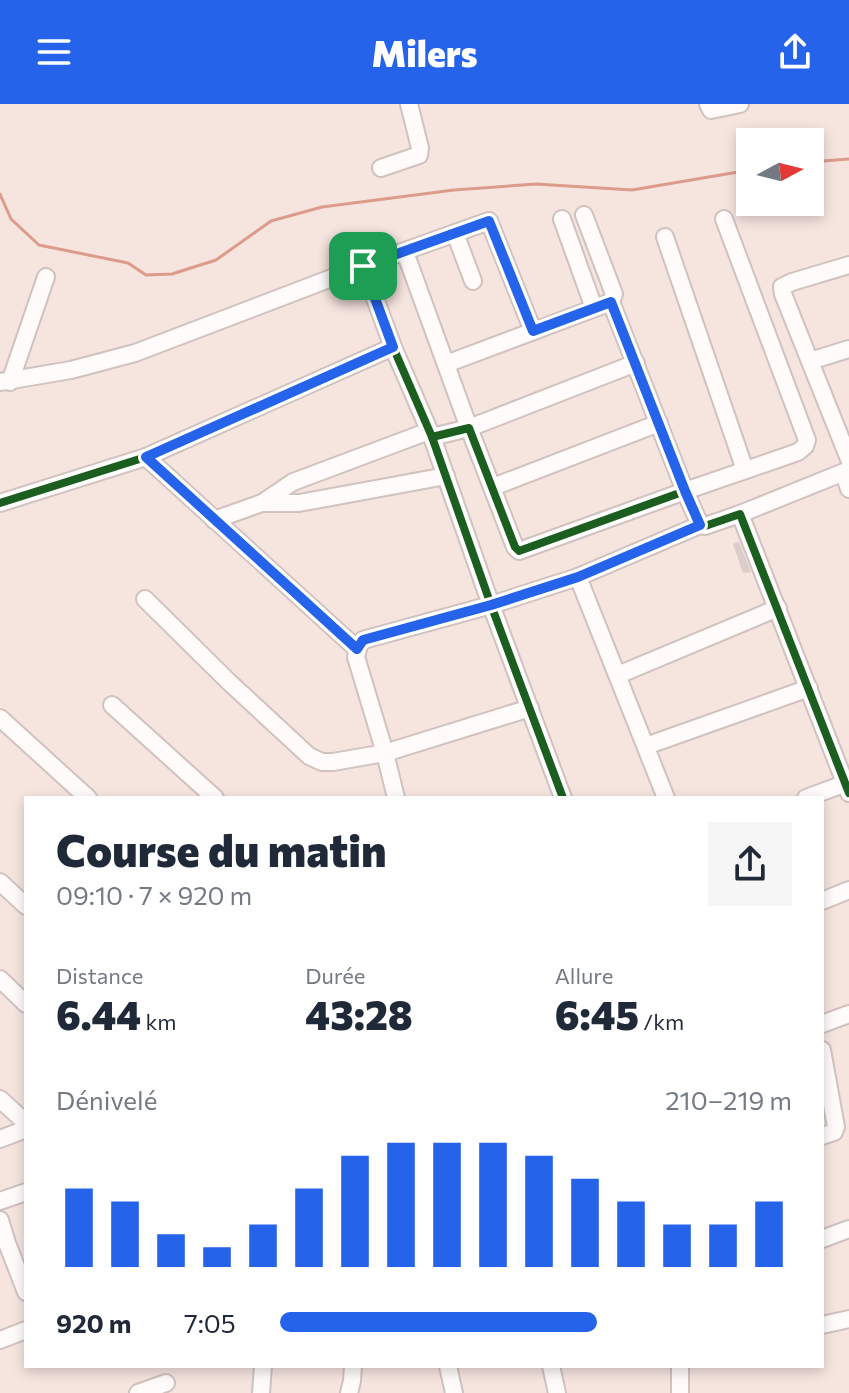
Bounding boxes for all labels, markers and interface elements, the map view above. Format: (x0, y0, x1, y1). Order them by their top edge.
icon: menu (32, 30, 76, 74)
text: Milers (371, 30, 478, 74)
icon: share (773, 30, 817, 74)
north arrow (736, 128, 824, 216)
map controls (736, 128, 824, 216)
pin (329, 232, 397, 300)
icon: arrive (341, 244, 385, 288)
text: Course du matin (56, 822, 387, 876)
button: share (708, 822, 792, 906)
text: 09:10 · 7 × 920 m (56, 879, 252, 910)
text: Distance (56, 962, 143, 989)
text: Durée (305, 962, 365, 989)
text: Allure (555, 962, 613, 989)
text: 6.44 (56, 989, 141, 1038)
text: 43:28 (305, 989, 413, 1038)
text: 6:45 (555, 989, 639, 1038)
text: km (141, 1008, 177, 1035)
text: /km (639, 1008, 684, 1035)
text: Dénivelé (56, 1084, 157, 1115)
text: 210–219 m (665, 1084, 792, 1115)
text: 920 m (56, 1307, 131, 1338)
text: 7:05 (184, 1307, 236, 1338)

